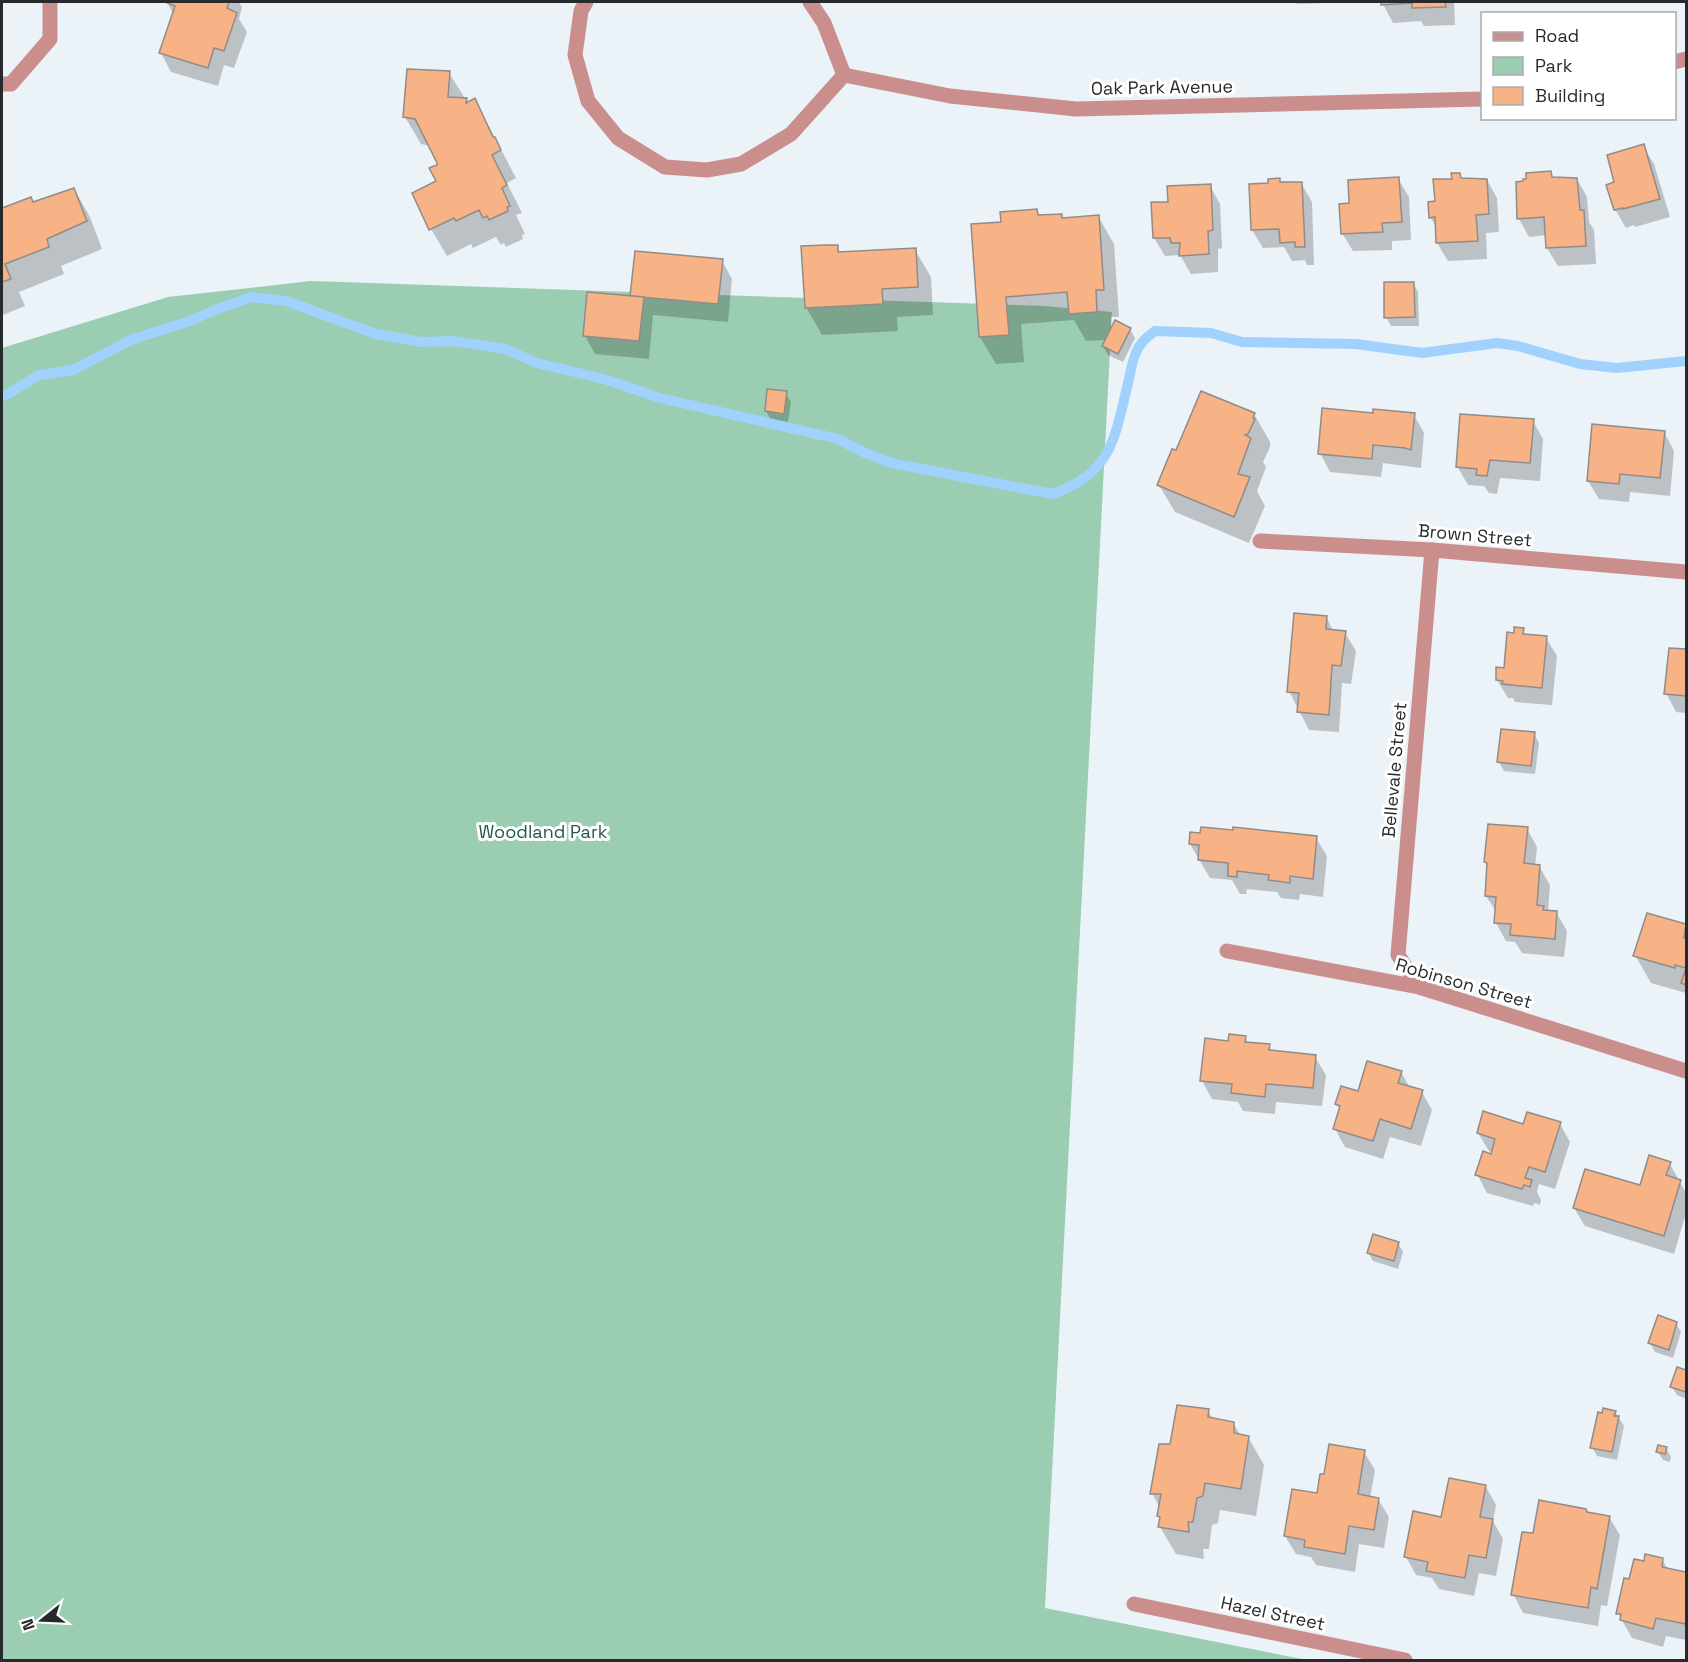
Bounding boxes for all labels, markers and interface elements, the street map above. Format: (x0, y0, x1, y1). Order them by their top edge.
legend (1481, 12, 1676, 120)
text: Road (1535, 24, 1579, 47)
text: Park (1535, 54, 1573, 77)
street label: Oak Park Avenue (1091, 74, 1233, 100)
text: Building (1535, 84, 1605, 107)
street label: Brown Street (1417, 519, 1533, 551)
street label: Bellevale Street (1377, 701, 1411, 839)
park label: Woodland Park (479, 820, 608, 843)
street label: Robinson Street (1393, 953, 1535, 1013)
north arrow (12, 1590, 72, 1650)
street label: Hazel Street (1219, 1591, 1327, 1635)
text: N (17, 1616, 40, 1633)

